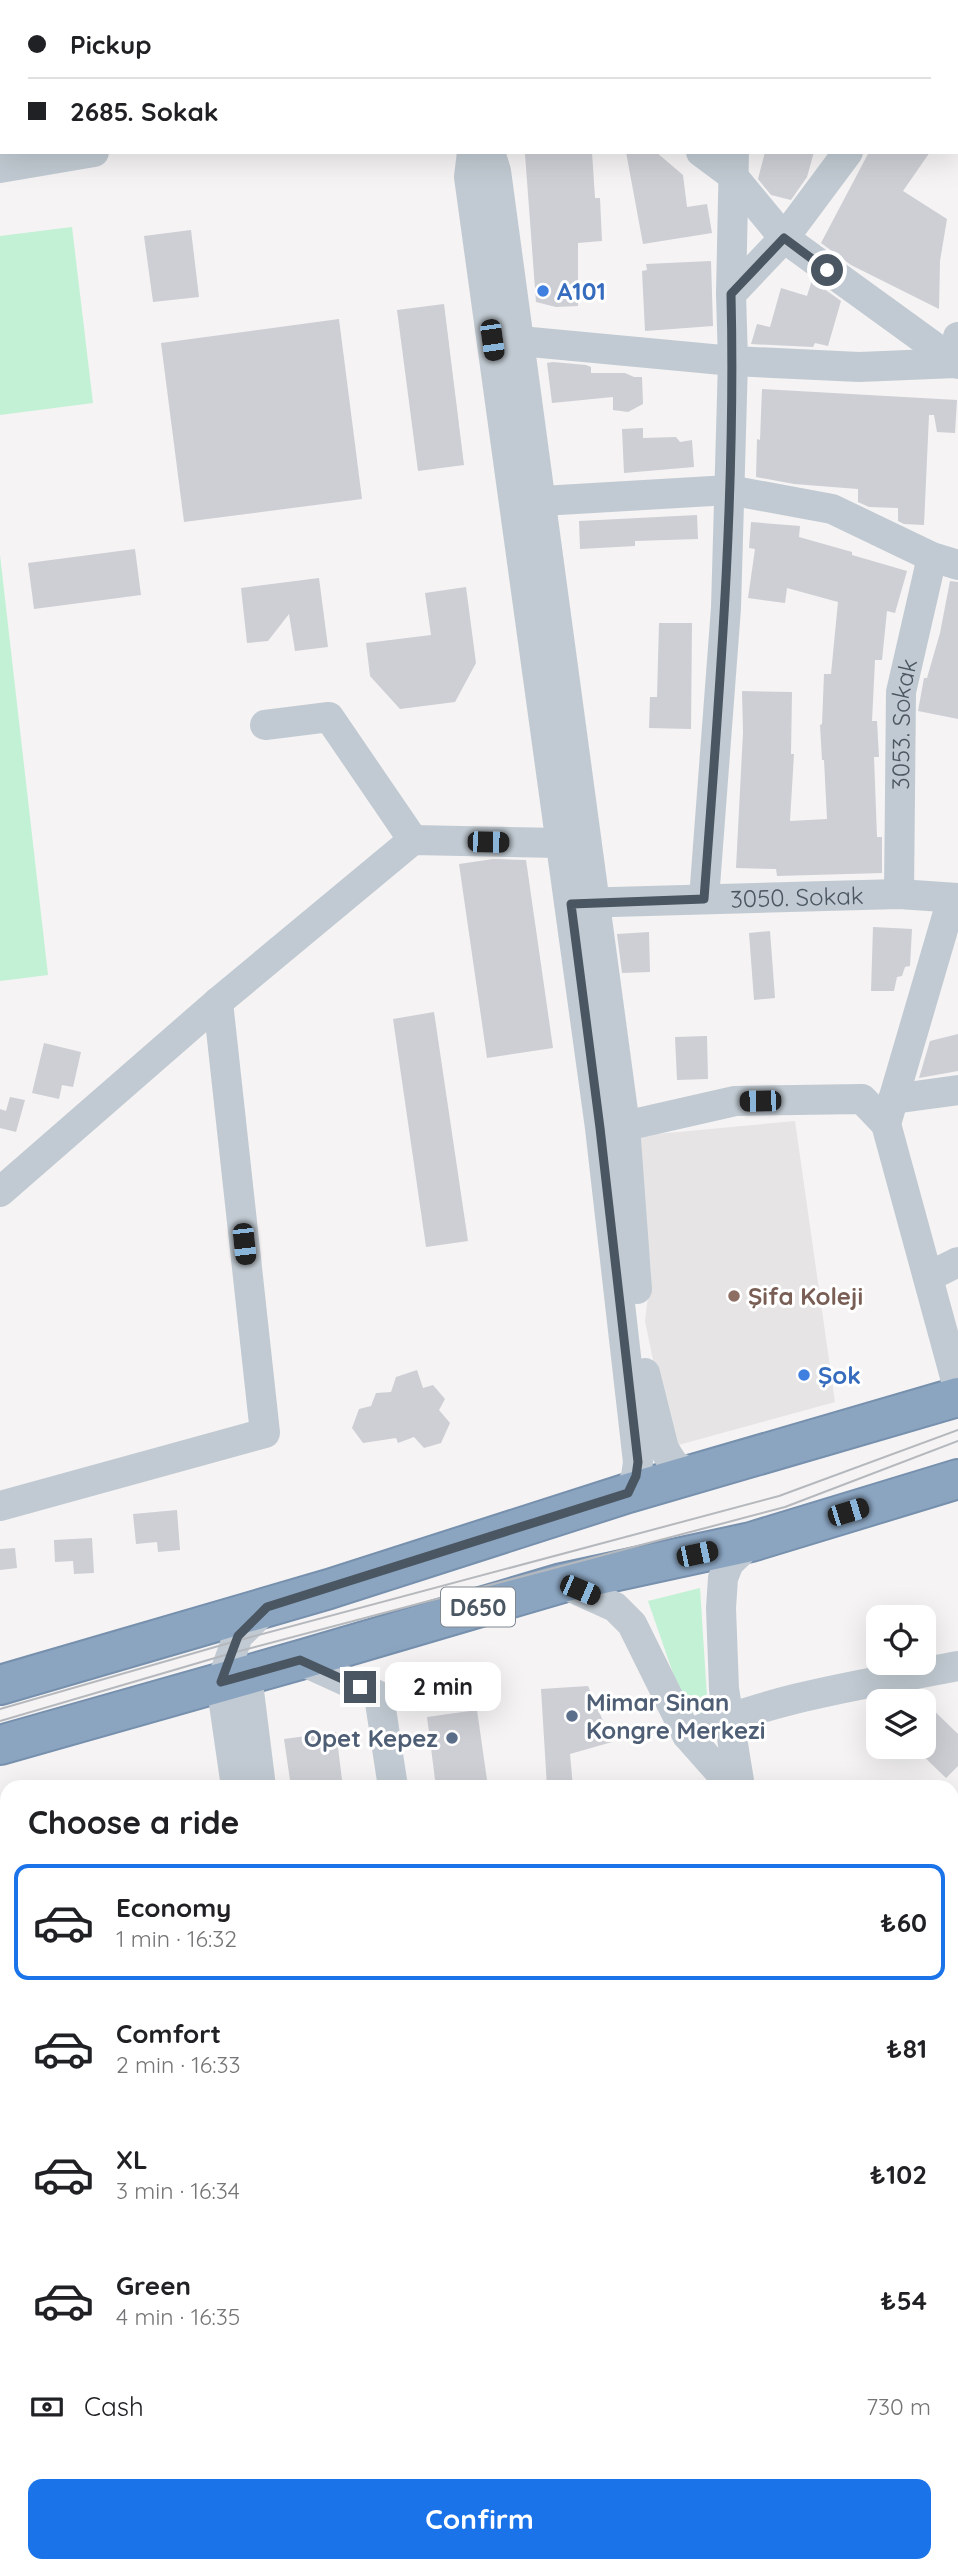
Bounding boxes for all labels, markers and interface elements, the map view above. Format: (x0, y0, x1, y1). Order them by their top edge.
text: Pickup (70, 28, 152, 61)
text: 2685. Sokak (70, 95, 219, 128)
route start (811, 254, 843, 286)
place label: A101 (557, 276, 606, 306)
marker: A101 (535, 283, 551, 299)
car (479, 318, 506, 362)
street label: 3053. Sokak (885, 656, 923, 790)
car (467, 831, 510, 853)
street label: 3050. Sokak (730, 880, 864, 914)
car (739, 1090, 782, 1112)
car (232, 1222, 257, 1266)
place label: Şifa Koleji (748, 1281, 863, 1311)
marker: Şifa Koleji (726, 1288, 742, 1304)
place label: Şok (818, 1360, 861, 1390)
marker: Şok (796, 1367, 812, 1383)
car (825, 1496, 872, 1528)
car (675, 1539, 720, 1569)
car (557, 1572, 604, 1608)
road number: D650 (441, 1588, 515, 1626)
map controls (866, 1605, 936, 1759)
button: locate (866, 1605, 936, 1675)
callout: 2 min (384, 1662, 500, 1712)
route end (344, 1671, 376, 1703)
text: 2 min (413, 1672, 473, 1701)
place label: Mimar Sinan Kongre Merkezi (586, 1687, 765, 1745)
button: layers (866, 1689, 936, 1759)
marker: Mimar Sinan Kongre Merkezi (564, 1708, 580, 1724)
place label: Opet Kepez (304, 1723, 438, 1753)
marker: Opet Kepez (444, 1730, 460, 1746)
text: Choose a ride (28, 1802, 240, 1842)
icon: car (32, 1891, 95, 1954)
text: Economy (116, 1891, 231, 1924)
text: ₺60 (880, 1906, 927, 1939)
text: 1 min · 16:32 (116, 1924, 237, 1953)
icon: car (32, 2017, 95, 2080)
text: Comfort (116, 2017, 221, 2050)
text: ₺81 (886, 2032, 927, 2065)
text: 2 min · 16:33 (116, 2050, 241, 2079)
icon: car (32, 2143, 95, 2206)
text: XL (116, 2143, 148, 2176)
text: ₺102 (870, 2158, 927, 2191)
text: 3 min · 16:34 (116, 2176, 240, 2205)
icon: car (32, 2269, 95, 2332)
text: Green (116, 2269, 191, 2302)
text: ₺54 (880, 2284, 927, 2317)
text: 4 min · 16:35 (116, 2302, 240, 2331)
icon: cash (28, 2388, 66, 2426)
text: Cash (84, 2390, 144, 2423)
text: 730 m (866, 2392, 931, 2421)
button: Confirm (28, 2479, 931, 2559)

